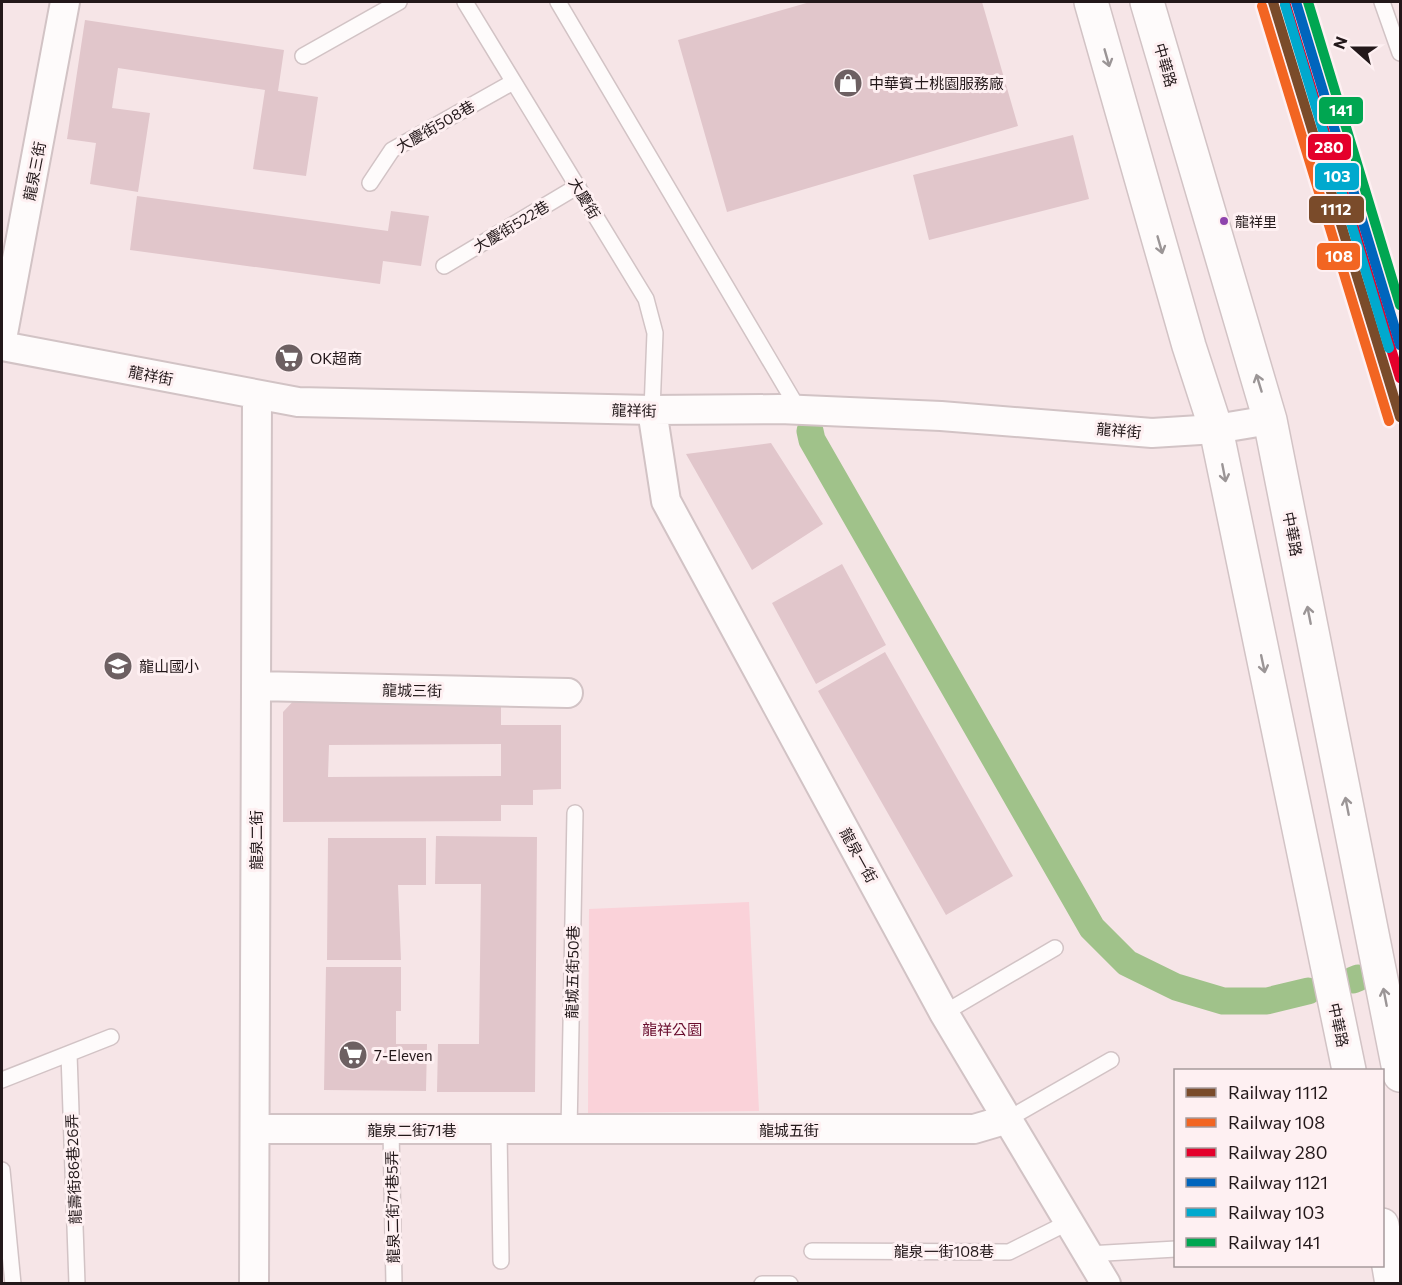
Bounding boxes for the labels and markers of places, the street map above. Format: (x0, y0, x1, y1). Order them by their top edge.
shop icon: 中華賓士桃園服務廠 (832, 67, 864, 99)
place label: 中華賓士桃園服務廠 (869, 74, 1004, 92)
place label: 龍祥里 (1235, 213, 1277, 230)
marker: 龍祥里 (1218, 215, 1230, 227)
supermarket icon: OK超商 (273, 342, 305, 374)
place label: OK超商 (310, 349, 362, 367)
school or university icon: 龍山國小 (102, 650, 134, 682)
place label: 龍山國小 (139, 657, 199, 675)
supermarket icon: 7-Eleven (337, 1039, 369, 1071)
place label: 7-Eleven (374, 1046, 433, 1064)

